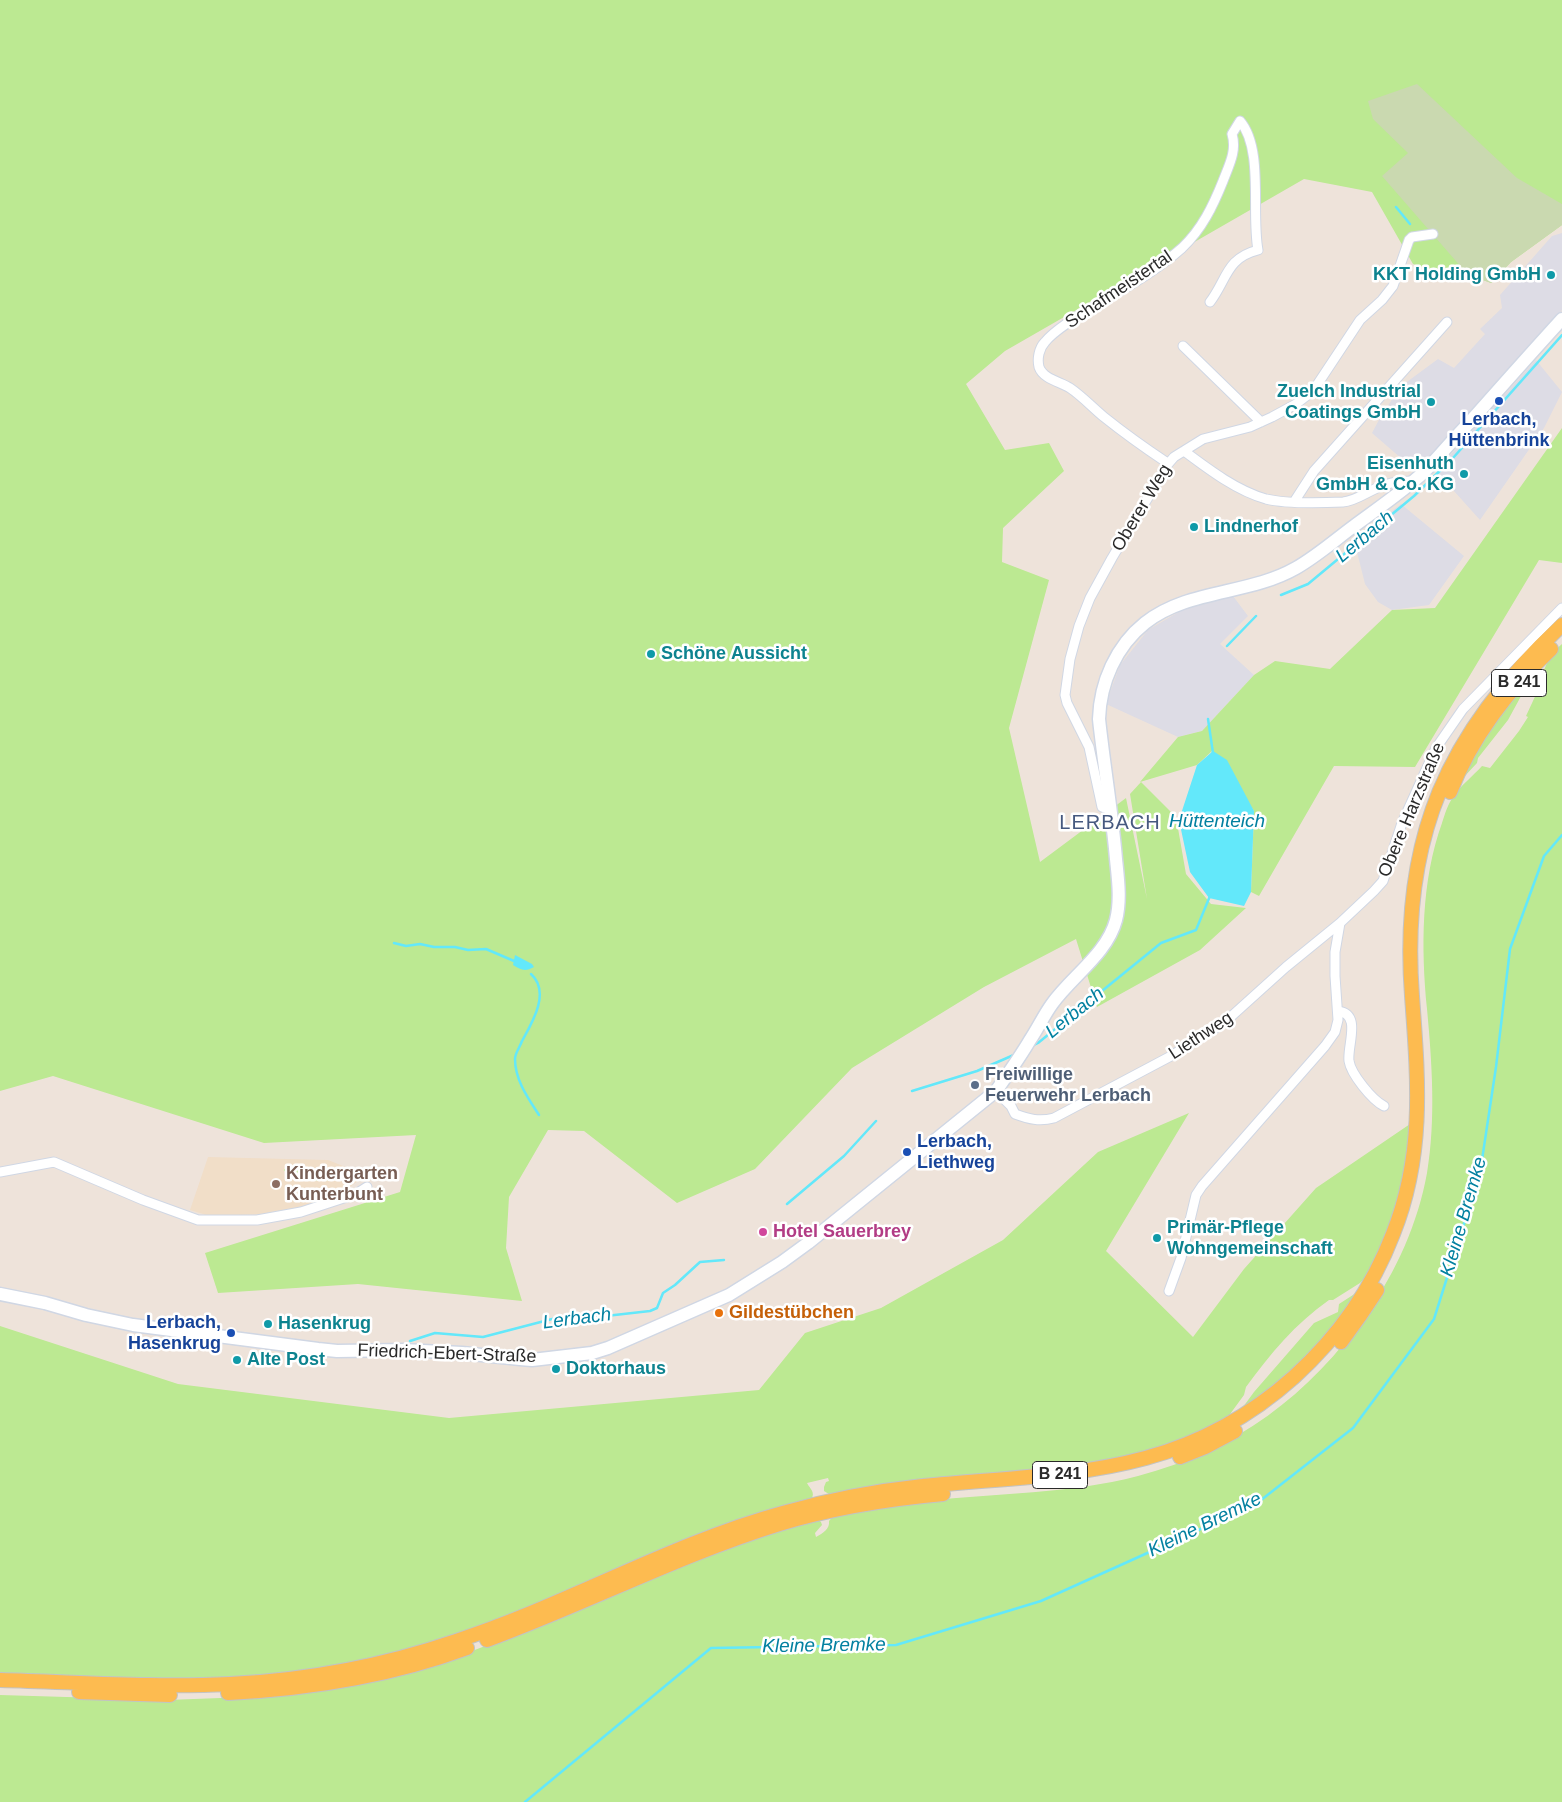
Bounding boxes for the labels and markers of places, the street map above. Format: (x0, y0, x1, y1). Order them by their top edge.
place label: KKT Holding GmbH (1373, 264, 1541, 286)
marker: KKT Holding GmbH (1545, 269, 1557, 281)
place label: Zuelch Industrial Coatings GmbH (1277, 381, 1421, 424)
marker: Lerbach, Hüttenbrink (1493, 395, 1505, 407)
marker: Zuelch Industrial Coatings GmbH (1425, 396, 1437, 408)
place label: Lerbach, Hüttenbrink (1449, 409, 1549, 452)
place label: Eisenhuth GmbH & Co. KG (1316, 453, 1454, 496)
marker: Eisenhuth GmbH & Co. KG (1458, 468, 1470, 480)
place label: Lindnerhof (1204, 516, 1298, 538)
marker: Lindnerhof (1188, 521, 1200, 533)
place label: Schöne Aussicht (661, 643, 807, 665)
marker: Schöne Aussicht (645, 648, 657, 660)
place label: Freiwillige Feuerwehr Lerbach (985, 1064, 1151, 1106)
marker: Freiwillige Feuerwehr Lerbach (969, 1079, 981, 1091)
place label: Lerbach, Liethweg (917, 1131, 995, 1174)
marker: Lerbach, Liethweg (901, 1146, 913, 1158)
place label: Kindergarten Kunterbunt (286, 1163, 398, 1206)
marker: Kindergarten Kunterbunt (270, 1178, 282, 1190)
place label: Primär-Pflege Wohngemeinschaft (1167, 1217, 1333, 1260)
place label: Hotel Sauerbrey (773, 1221, 911, 1243)
marker: Hotel Sauerbrey (757, 1226, 769, 1238)
marker: Primär-Pflege Wohngemeinschaft (1151, 1232, 1163, 1244)
place label: Gildestübchen (729, 1302, 854, 1324)
marker: Gildestübchen (713, 1307, 725, 1319)
place label: Lerbach, Hasenkrug (128, 1312, 221, 1355)
place label: Hasenkrug (278, 1313, 371, 1335)
marker: Hasenkrug (262, 1318, 274, 1330)
marker: Lerbach, Hasenkrug (225, 1327, 237, 1339)
place label: Alte Post (247, 1349, 325, 1371)
marker: Alte Post (231, 1354, 243, 1366)
place label: Doktorhaus (566, 1358, 666, 1380)
marker: Doktorhaus (550, 1363, 562, 1375)

